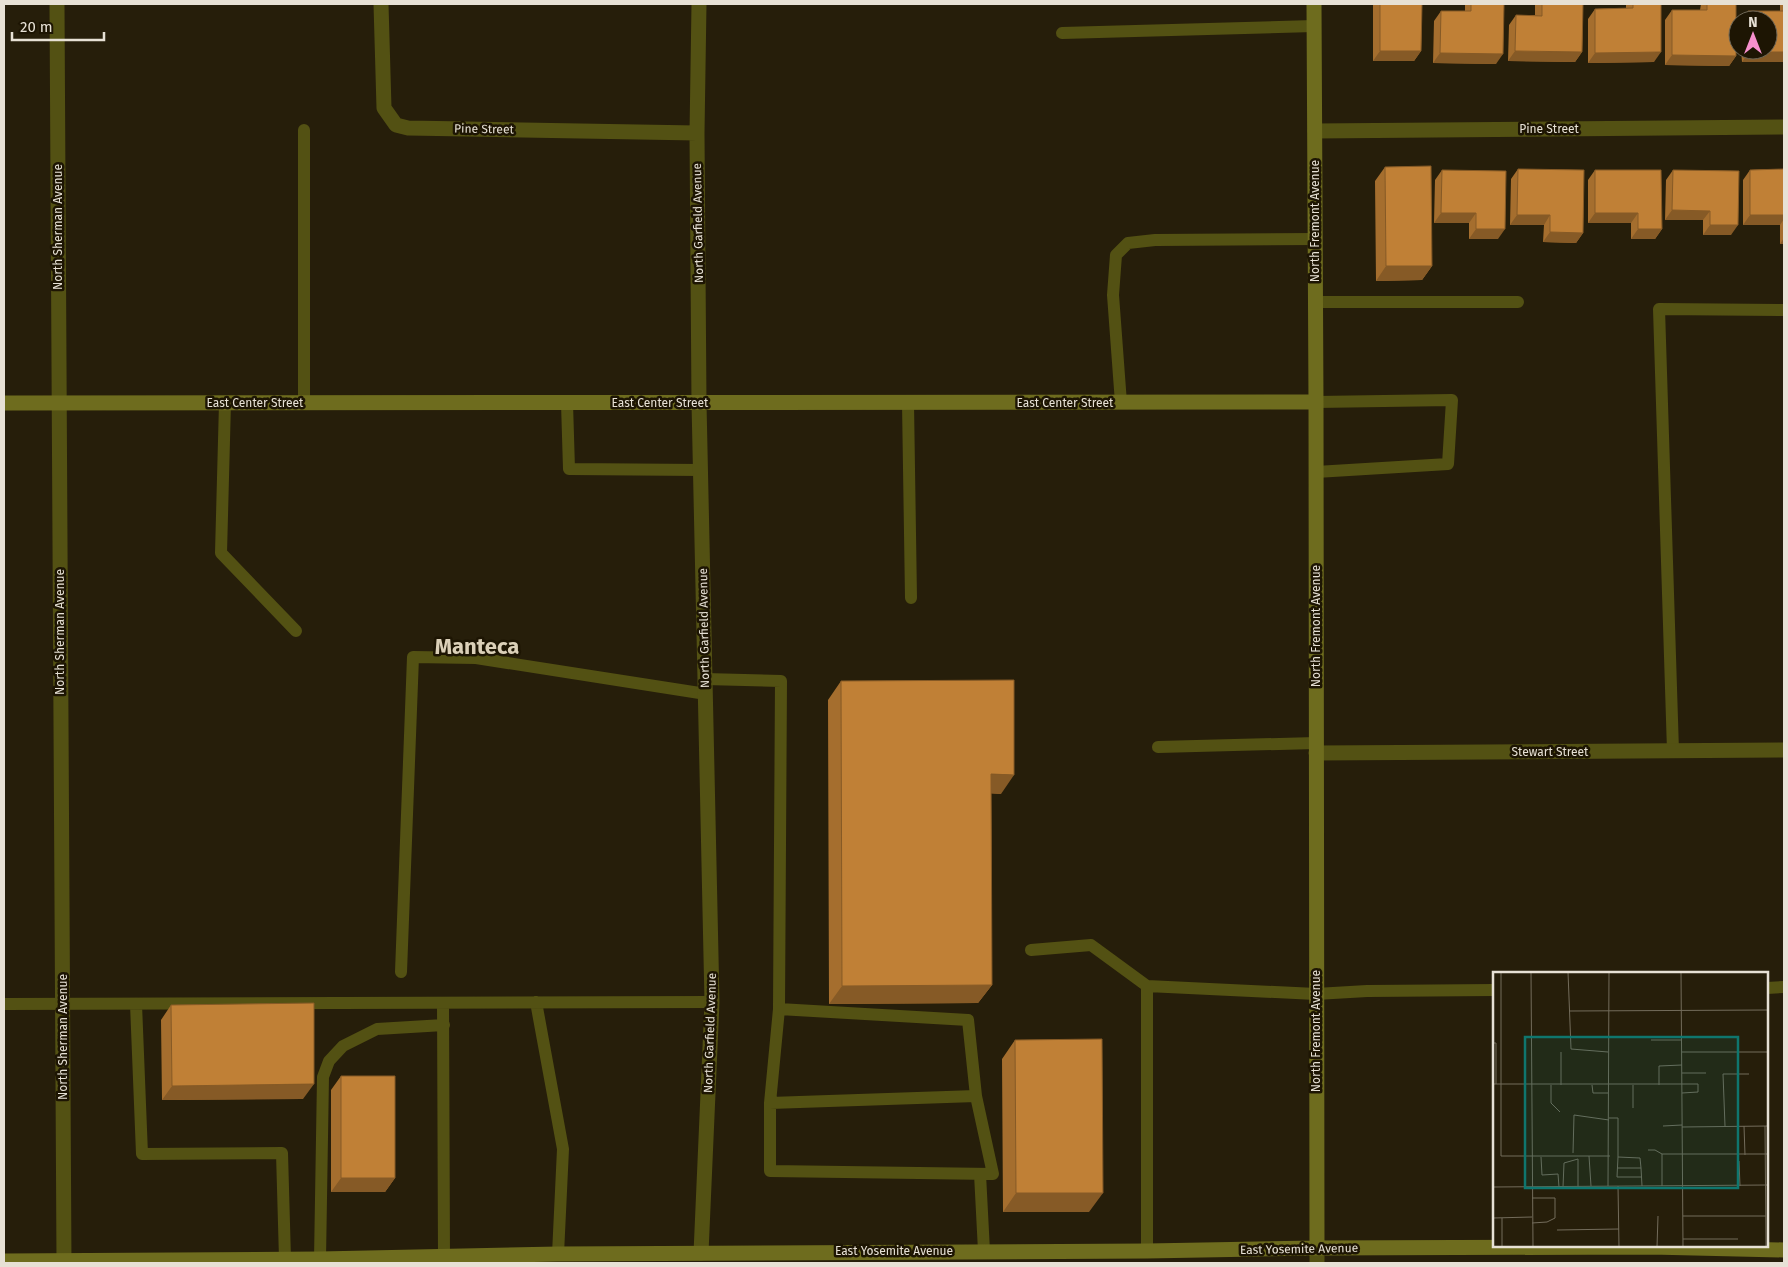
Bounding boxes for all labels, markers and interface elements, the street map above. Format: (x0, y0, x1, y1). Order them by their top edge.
scale bar (12, 10, 105, 42)
north arrow (1728, 10, 1778, 60)
text: N (1748, 14, 1758, 31)
text: 20 m (20, 18, 53, 36)
street label: Pine Street (454, 121, 515, 137)
street label: Pine Street (1519, 122, 1579, 136)
street label: North Fremont Avenue (1308, 160, 1322, 282)
street label: North Garfield Avenue (690, 163, 706, 283)
street label: North Sherman Avenue (51, 164, 65, 290)
street label: East Center Street (207, 396, 304, 410)
street label: East Center Street (612, 396, 709, 410)
street label: East Center Street (1017, 396, 1114, 410)
street label: North Fremont Avenue (1309, 565, 1323, 687)
street label: North Garfield Avenue (696, 568, 712, 688)
street label: North Sherman Avenue (53, 569, 67, 695)
district label: Manteca (435, 633, 519, 660)
street label: Stewart Street (1512, 745, 1589, 759)
street label: North Fremont Avenue (1309, 970, 1323, 1092)
inset map (1493, 972, 1768, 1247)
street label: North Garfield Avenue (701, 973, 719, 1093)
street label: North Sherman Avenue (56, 974, 70, 1100)
street label: East Yosemite Avenue (1240, 1241, 1358, 1257)
street label: East Yosemite Avenue (835, 1244, 953, 1258)

